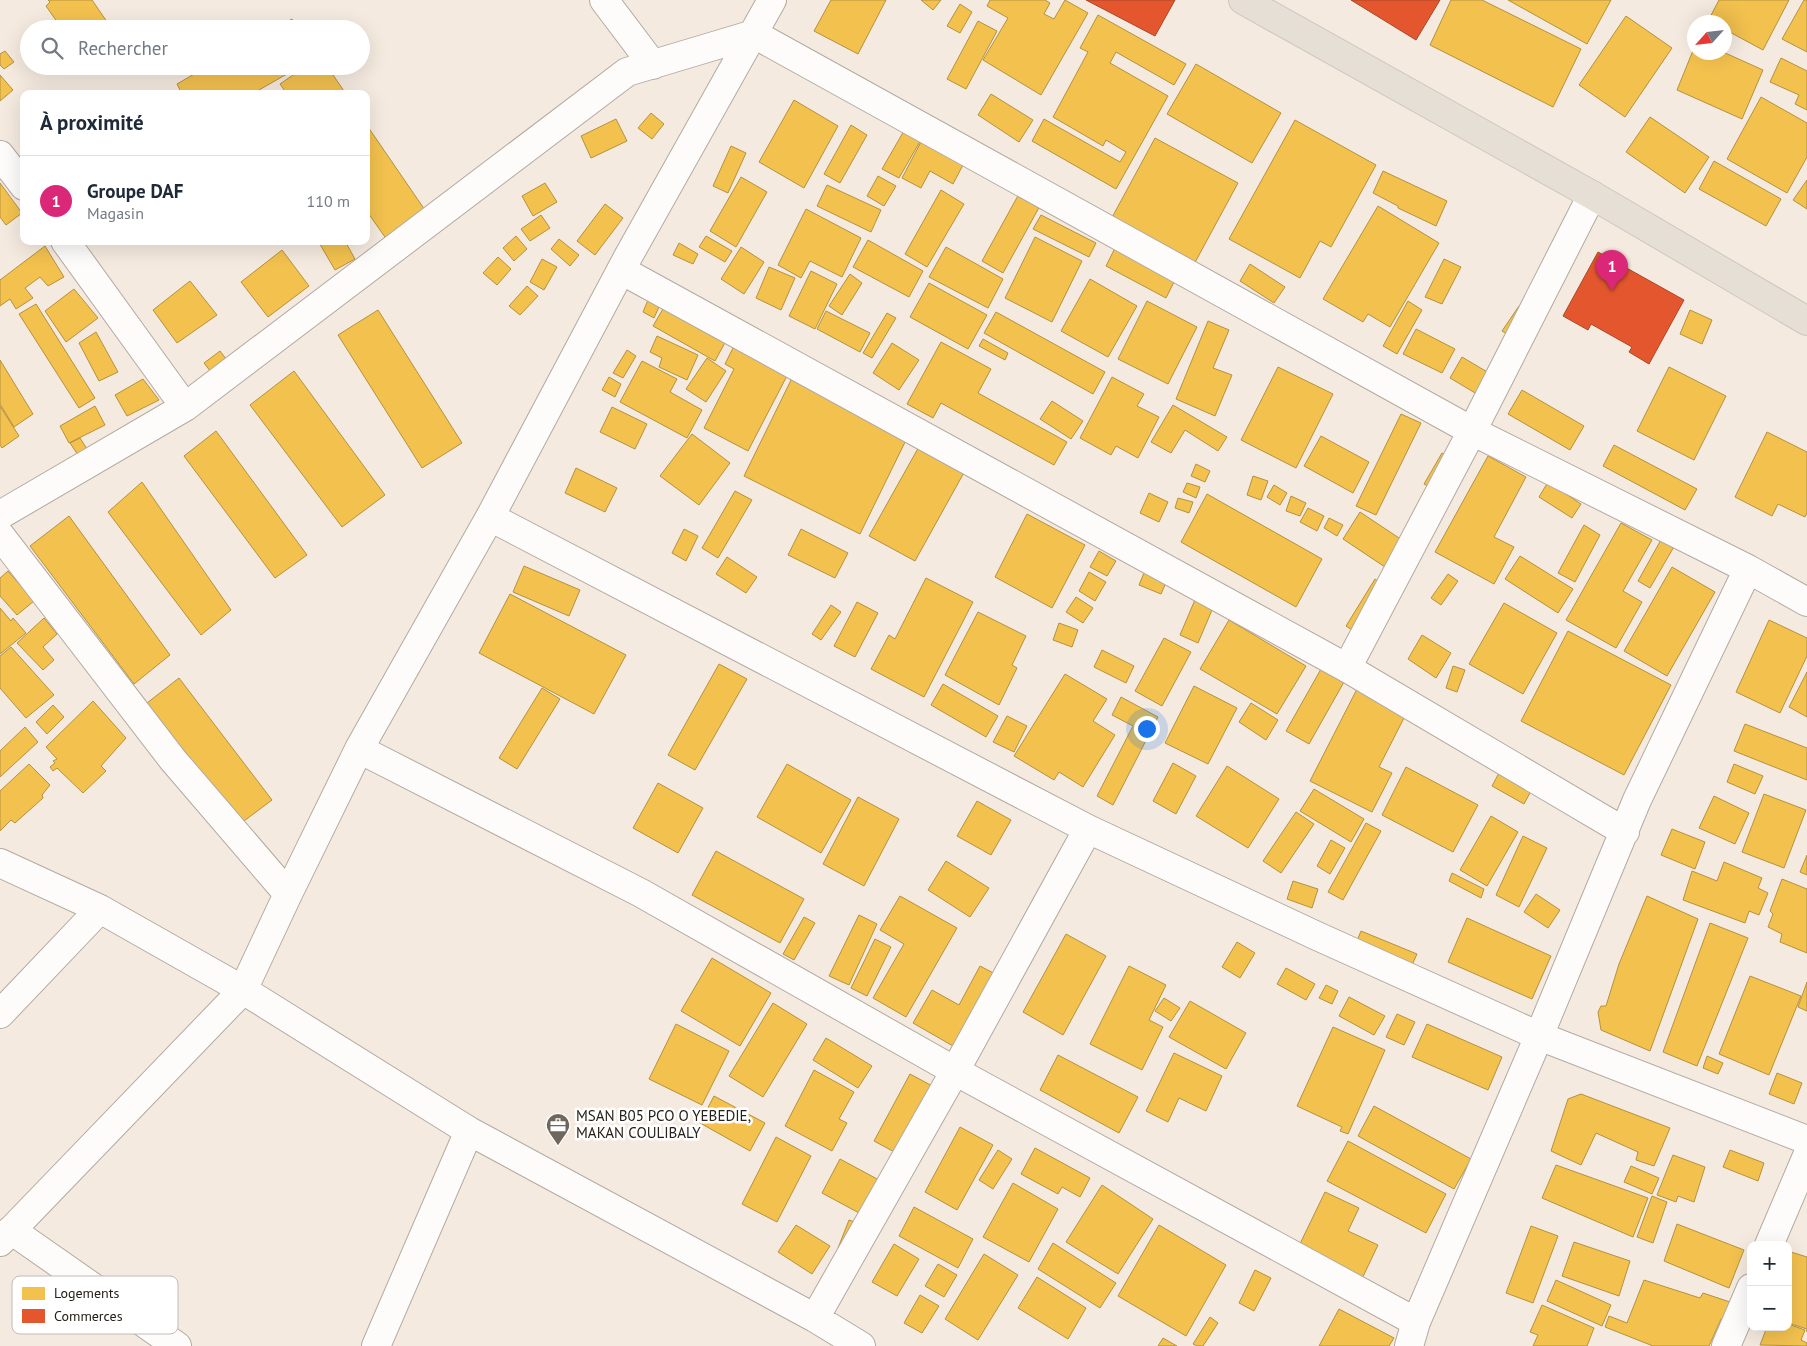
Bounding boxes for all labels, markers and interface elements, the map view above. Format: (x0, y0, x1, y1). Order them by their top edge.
north arrow (1687, 15, 1732, 60)
search box (20, 20, 370, 75)
icon: search (38, 34, 66, 62)
text: Rechercher (78, 36, 168, 60)
text: À proximité (40, 109, 144, 136)
text: Groupe DAF (87, 179, 183, 203)
text: 1 (51, 191, 61, 211)
text: 110 m (307, 191, 350, 211)
text: Magasin (87, 203, 144, 223)
pin: 1 (1596, 250, 1628, 291)
your location (1134, 716, 1160, 742)
place label: MSAN B05 PCO O YEBEDIE, MAKAN COULIBALY (576, 1106, 751, 1142)
office icon: MSAN B05 PCO O YEBEDIE, MAKAN COULIBALY (545, 1112, 571, 1146)
map controls (1747, 1241, 1792, 1331)
button: + (1747, 1241, 1792, 1286)
legend (12, 1276, 178, 1334)
text: Logements (54, 1284, 119, 1302)
button: − (1747, 1286, 1792, 1331)
text: Commerces (54, 1307, 123, 1325)

